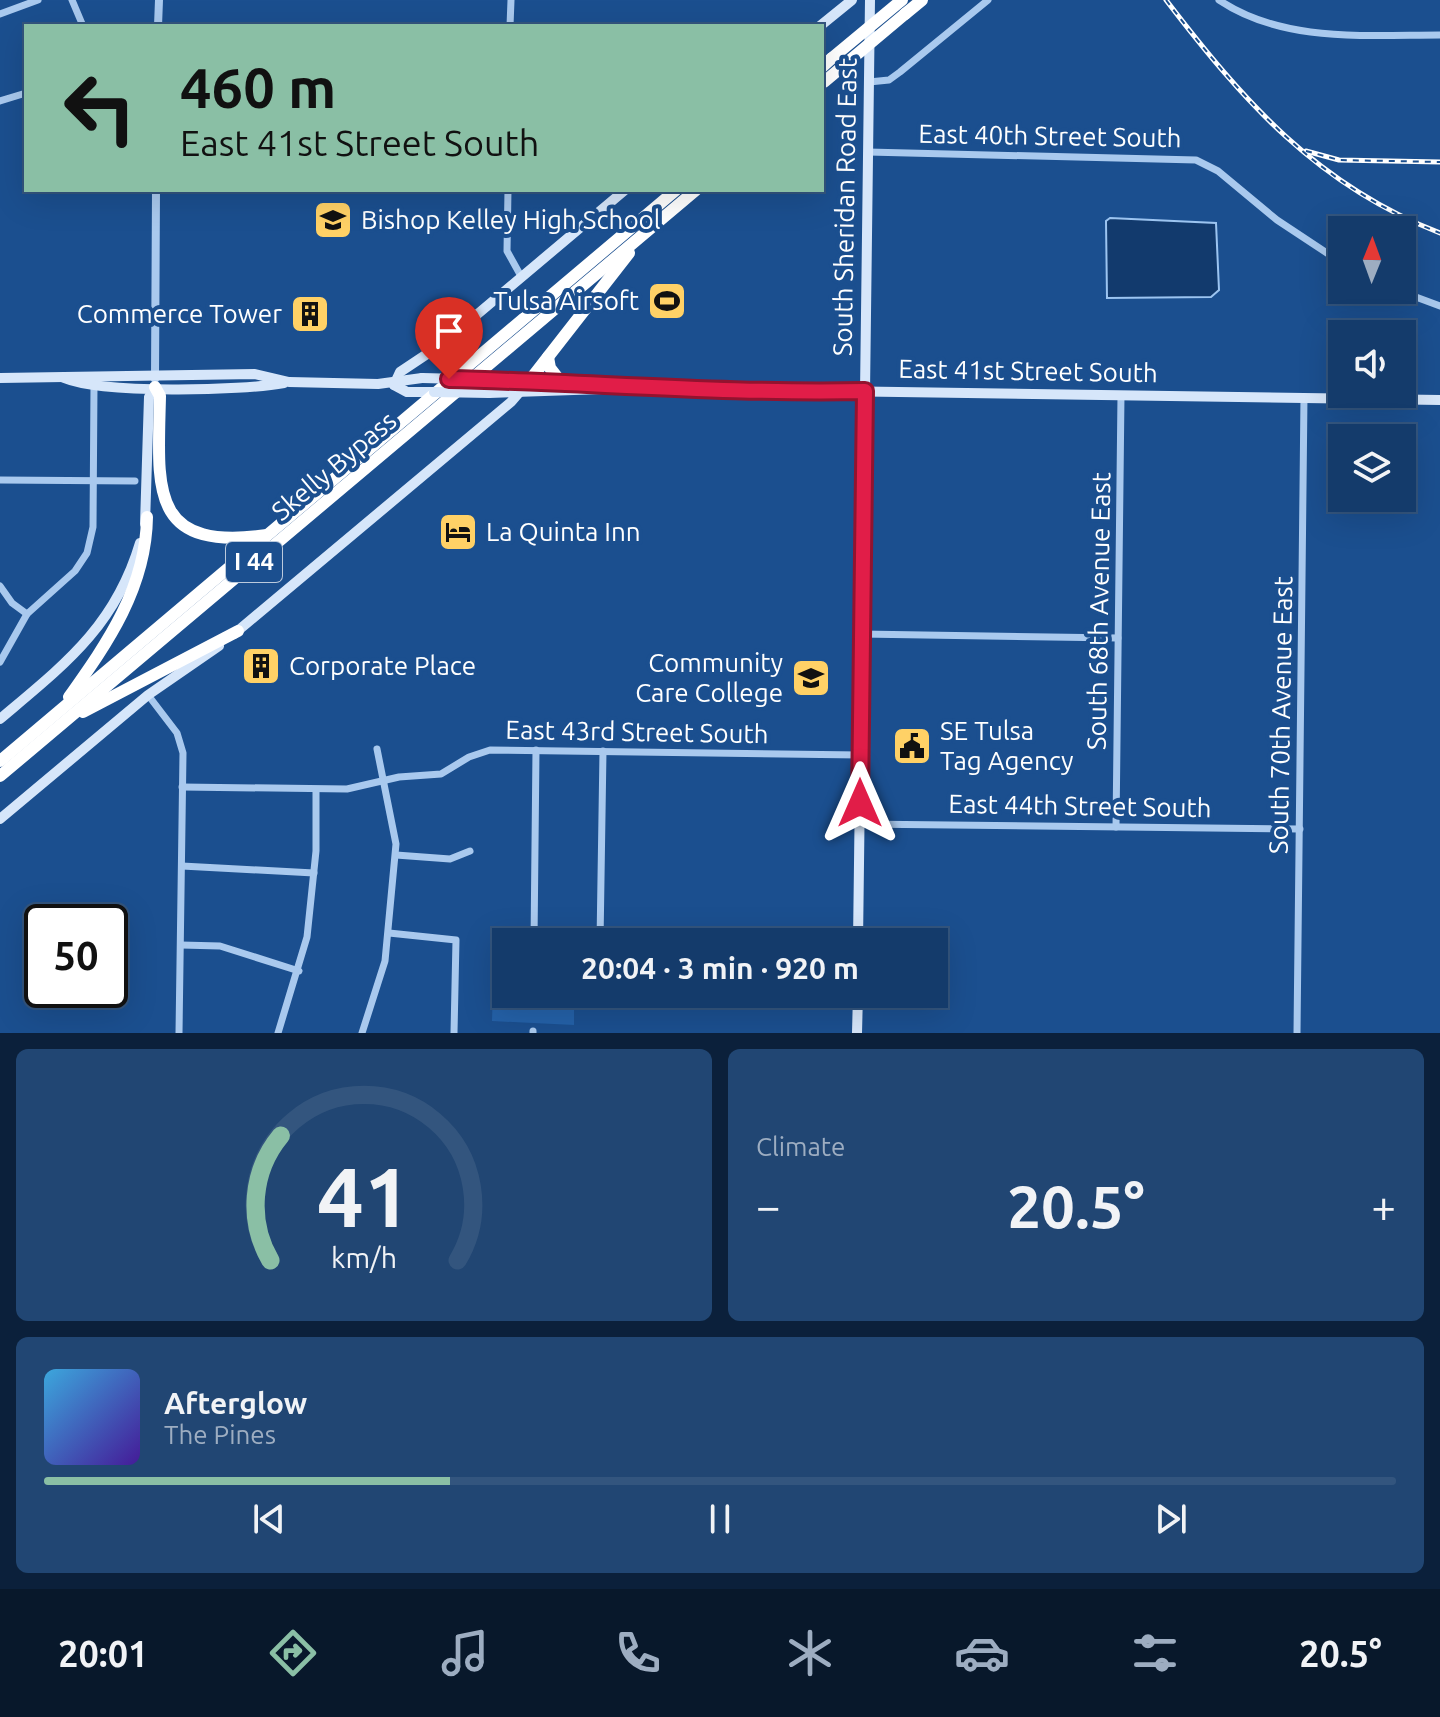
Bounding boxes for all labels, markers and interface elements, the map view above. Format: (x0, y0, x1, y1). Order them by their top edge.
icon: left (48, 56, 152, 160)
text: 460 m (180, 56, 336, 119)
street label: South Sheridan Road East (827, 58, 862, 356)
street label: East 40th Street South (918, 119, 1182, 152)
text: East 41st Street South (180, 122, 539, 163)
school or university icon: Bishop Kelley High School (312, 199, 354, 241)
place label: Bishop Kelley High School (361, 205, 661, 234)
north arrow (1328, 216, 1416, 304)
map controls (1328, 216, 1416, 512)
sports icon: Tulsa Airsoft (646, 280, 688, 322)
place label: Tulsa Airsoft (493, 286, 639, 315)
building icon: Commerce Tower (289, 293, 331, 335)
pin (415, 297, 483, 379)
place label: Commerce Tower (77, 299, 282, 328)
icon: arrive (427, 309, 471, 353)
button: sound (1328, 320, 1416, 408)
street label: East 41st Street South (898, 354, 1158, 387)
street label: Skelly Bypass (266, 405, 402, 526)
button: layers (1328, 424, 1416, 512)
street label: South 68th Avenue East (1082, 472, 1115, 750)
hotel icon: La Quinta Inn (437, 511, 479, 553)
place label: La Quinta Inn (486, 517, 641, 546)
road number: I 44 (226, 542, 282, 582)
street label: South 70th Avenue East (1264, 576, 1297, 854)
building icon: Corporate Place (240, 645, 282, 687)
place label: Community Care College (635, 648, 783, 707)
place label: Corporate Place (289, 651, 476, 680)
school or university icon: Community Care College (790, 657, 832, 699)
street label: East 43rd Street South (505, 715, 769, 748)
place label: SE Tulsa Tag Agency (940, 716, 1074, 775)
public building icon: SE Tulsa Tag Agency (891, 725, 933, 767)
position arrow (818, 761, 902, 845)
street label: East 44th Street South (948, 789, 1212, 822)
speed limit sign: 50 (24, 904, 128, 1008)
text: 20:04 · 3 min · 920 m (581, 951, 859, 985)
text: Climate (756, 1132, 845, 1161)
text: 41 (317, 1149, 411, 1243)
text: 20.5° (1007, 1172, 1145, 1239)
text: − (756, 1181, 781, 1230)
text: + (1371, 1181, 1396, 1230)
text: km/h (331, 1241, 397, 1273)
text: Afterglow (164, 1386, 307, 1420)
text: The Pines (164, 1420, 276, 1449)
icon: previous (247, 1497, 291, 1541)
icon: pause (698, 1497, 742, 1541)
icon: next (1149, 1497, 1193, 1541)
icon: directions (265, 1625, 321, 1681)
icon: music (437, 1625, 493, 1681)
icon: phone (610, 1625, 666, 1681)
icon: climate (782, 1625, 838, 1681)
icon: car (954, 1625, 1010, 1681)
icon: filters (1127, 1625, 1183, 1681)
text: 20:01 (58, 1633, 148, 1674)
text: 20.5° (1299, 1633, 1382, 1674)

